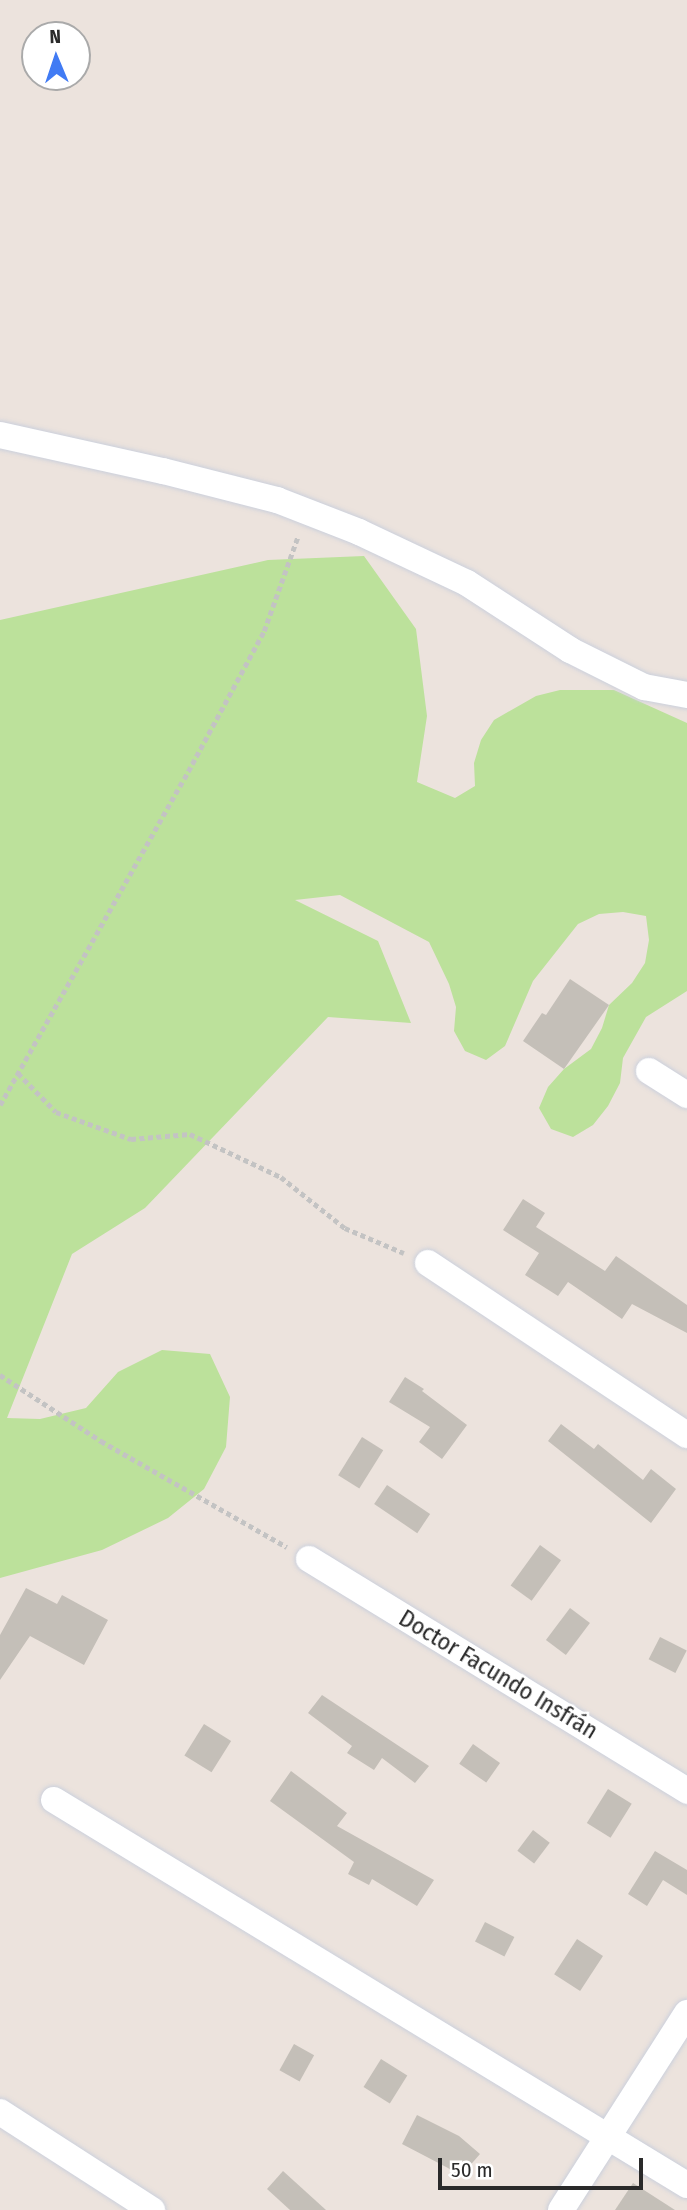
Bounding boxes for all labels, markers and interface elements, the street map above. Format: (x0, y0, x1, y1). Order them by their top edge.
north arrow (21, 21, 91, 91)
text: N (49, 25, 61, 48)
street label: Doctor Facundo Insfrán (393, 1604, 603, 1746)
scale bar (442, 2144, 647, 2188)
text: 50 m (451, 2157, 493, 2183)

